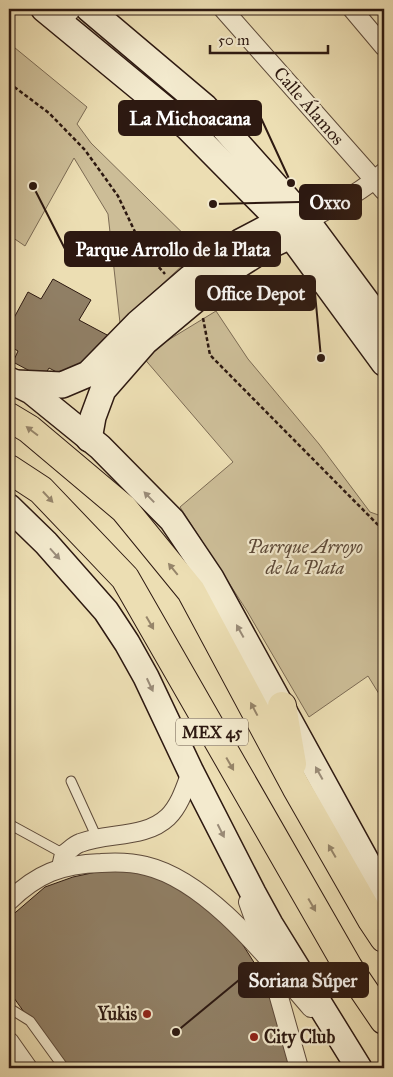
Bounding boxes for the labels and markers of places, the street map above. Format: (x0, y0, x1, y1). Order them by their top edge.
callout: La Michoacana (119, 101, 261, 135)
callout: Oxxo (300, 185, 361, 219)
callout: Parque Arrollo de la Plata (65, 232, 280, 266)
callout: Office Depot (196, 276, 315, 310)
callout: Soriana Súper (239, 963, 368, 997)
place label: Yukis (96, 1003, 137, 1025)
marker: Yukis (141, 1008, 153, 1020)
place label: City Club (264, 1026, 335, 1049)
marker: City Club (248, 1031, 260, 1043)

